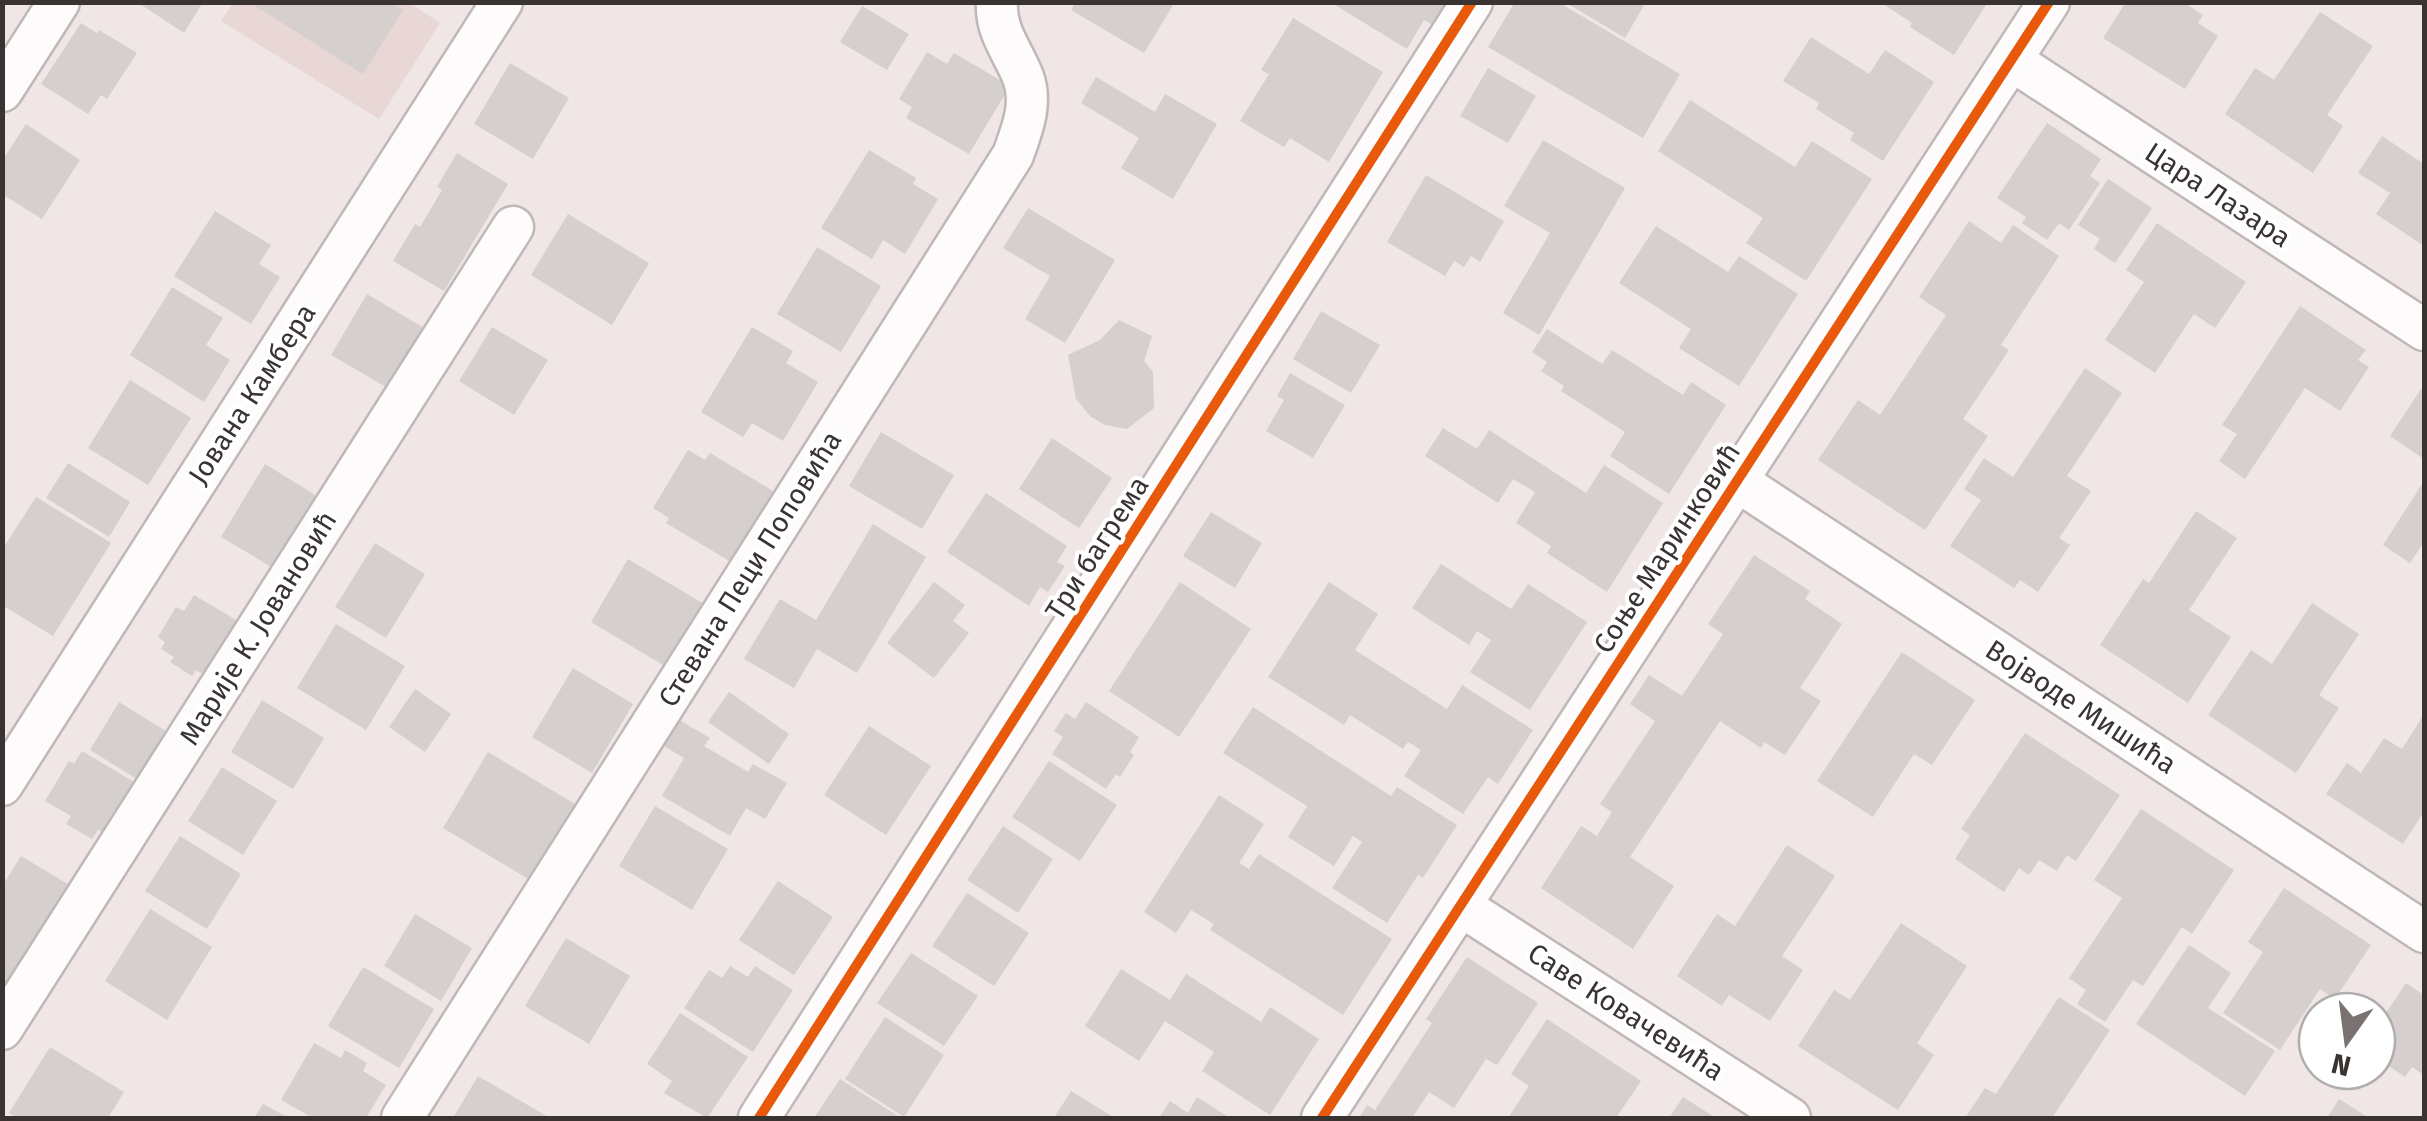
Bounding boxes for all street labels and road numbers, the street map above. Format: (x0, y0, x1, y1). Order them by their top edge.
street label: Цара Лазара (2139, 136, 2297, 254)
street label: Јована Камбера (181, 298, 323, 490)
street label: Стевана Пеци Поповића (652, 425, 848, 713)
street label: Соње Маринковић (1587, 437, 1747, 659)
street label: Три багрема (1038, 470, 1156, 626)
street label: Марије К. Јовановић (173, 505, 343, 751)
street label: Војводе Мишића (1979, 633, 2183, 781)
street label: Саве Ковачевића (1522, 936, 1730, 1088)

